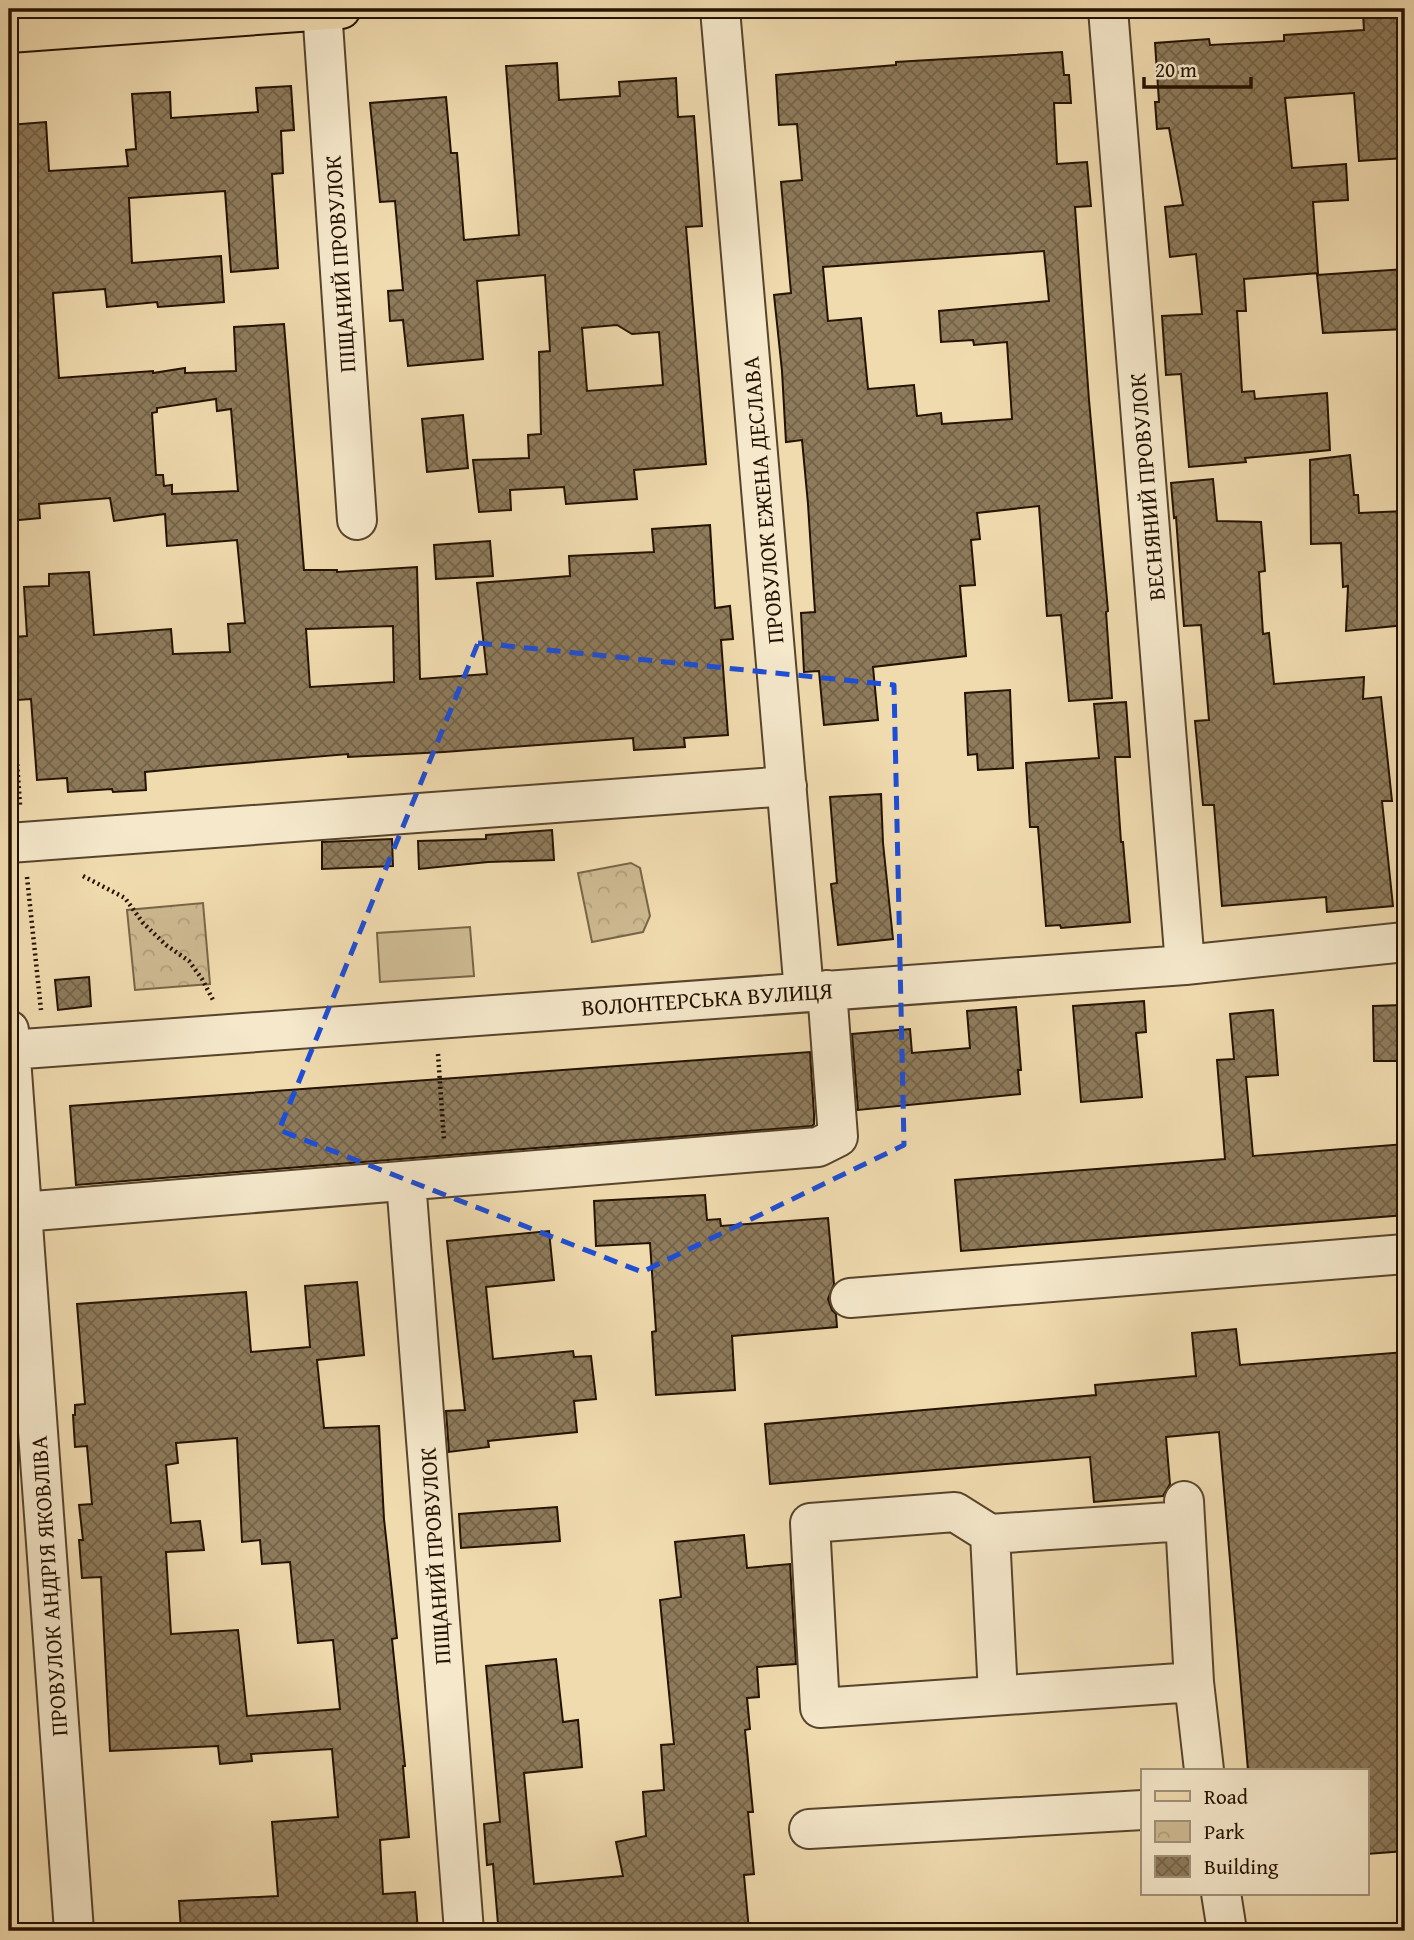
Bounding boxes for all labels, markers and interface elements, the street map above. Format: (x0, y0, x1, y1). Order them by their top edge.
scale bar (1144, 46, 1251, 90)
text: 20 m (1155, 54, 1197, 85)
street label: ПІЩАНИЙ ПРОВУЛОК (315, 154, 364, 374)
street label: ПРОВУЛОК ЕЖЕНА ДЕСЛАВА (733, 355, 792, 645)
street label: ВЕСНЯНИЙ ПРОВУЛОК (1120, 372, 1173, 602)
street label: ВОЛОНТЕРСЬКА ВУЛИЦЯ (580, 973, 834, 1024)
street label: ПРОВУЛОК АНДРІЯ ЯКОВЛІВА (22, 1435, 75, 1737)
street label: ПІЩАНИЙ ПРОВУЛОК (410, 1446, 459, 1666)
legend (1141, 1769, 1368, 1895)
text: Road (1204, 1781, 1249, 1812)
text: Park (1204, 1816, 1245, 1847)
text: Building (1204, 1851, 1279, 1882)

